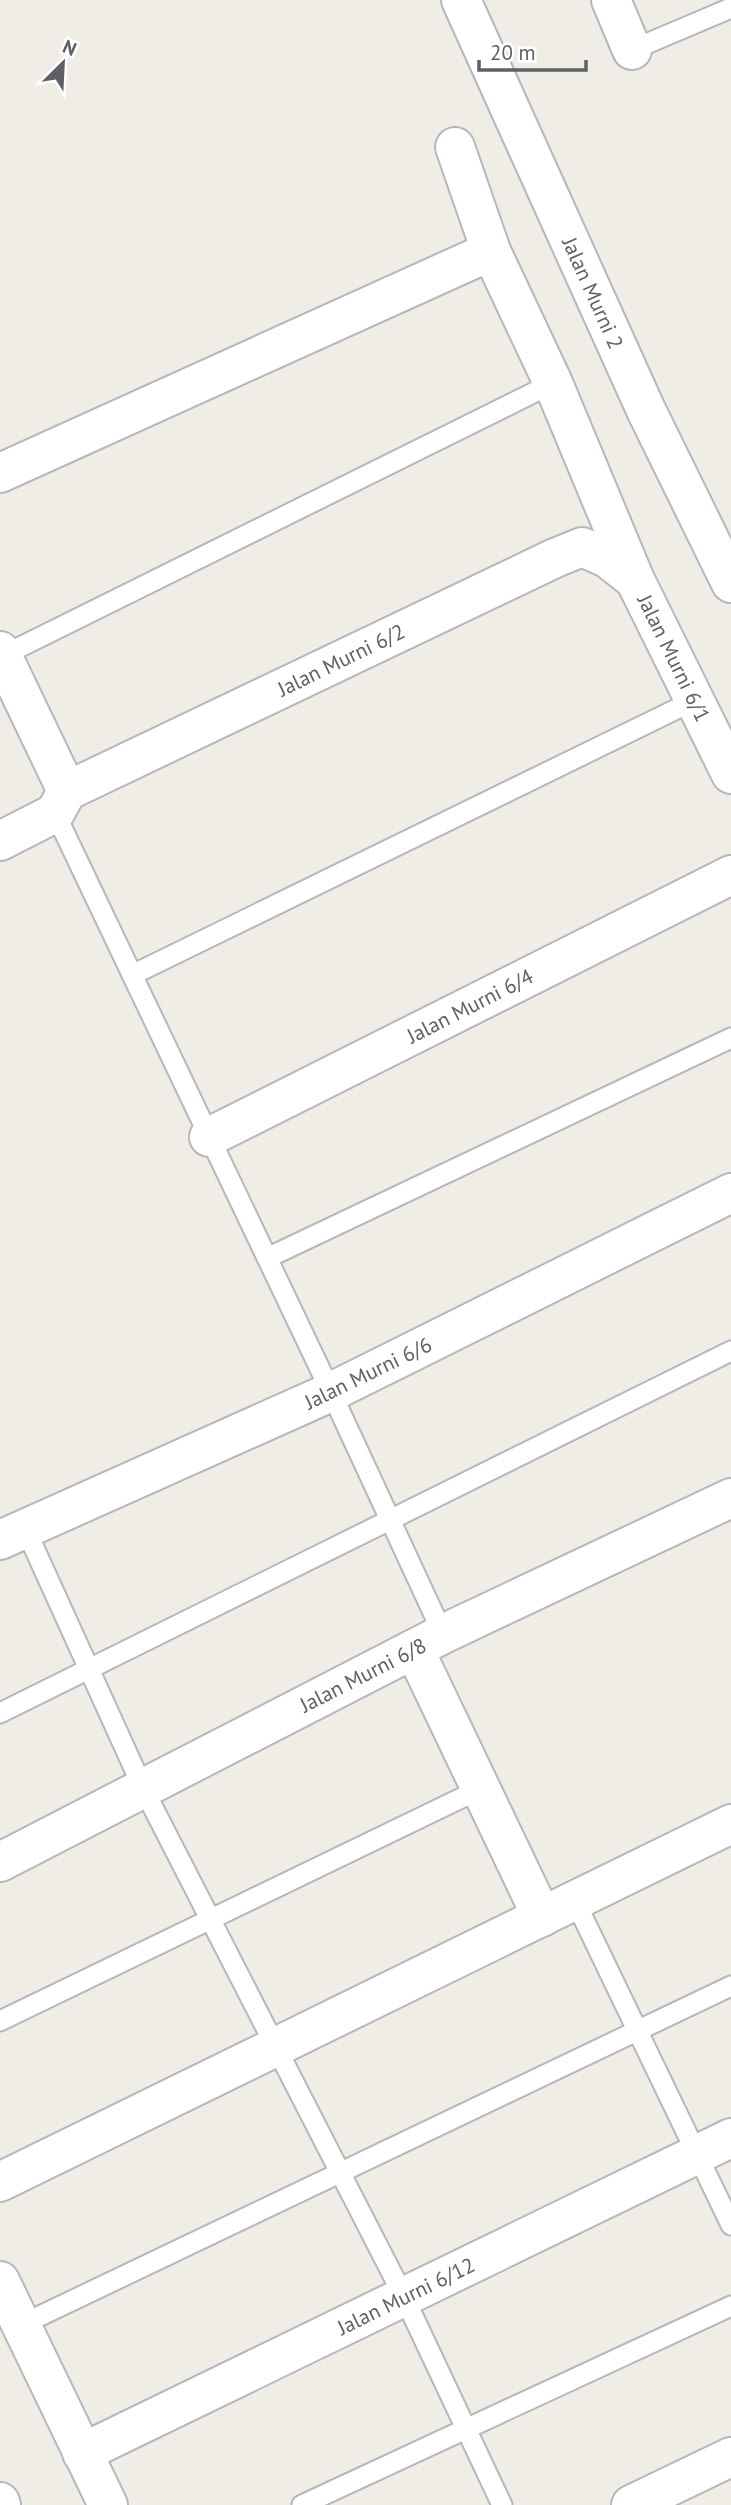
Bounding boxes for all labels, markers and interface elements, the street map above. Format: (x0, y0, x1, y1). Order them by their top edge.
north arrow (28, 28, 98, 98)
scale bar (479, 28, 586, 72)
text: N (59, 34, 80, 61)
text: 20 m (490, 39, 536, 66)
street label: Jalan Murni 2 (556, 232, 630, 353)
street label: Jalan Murni 6/1 (631, 589, 716, 726)
street label: Jalan Murni 6/2 (272, 618, 409, 703)
street label: Jalan Murni 6/4 (401, 963, 538, 1050)
street label: Jalan Murni 6/6 (299, 1331, 436, 1416)
street label: Jalan Murni 6/8 (294, 1632, 431, 1719)
street label: Jalan Murni 6/12 (332, 2251, 479, 2341)

